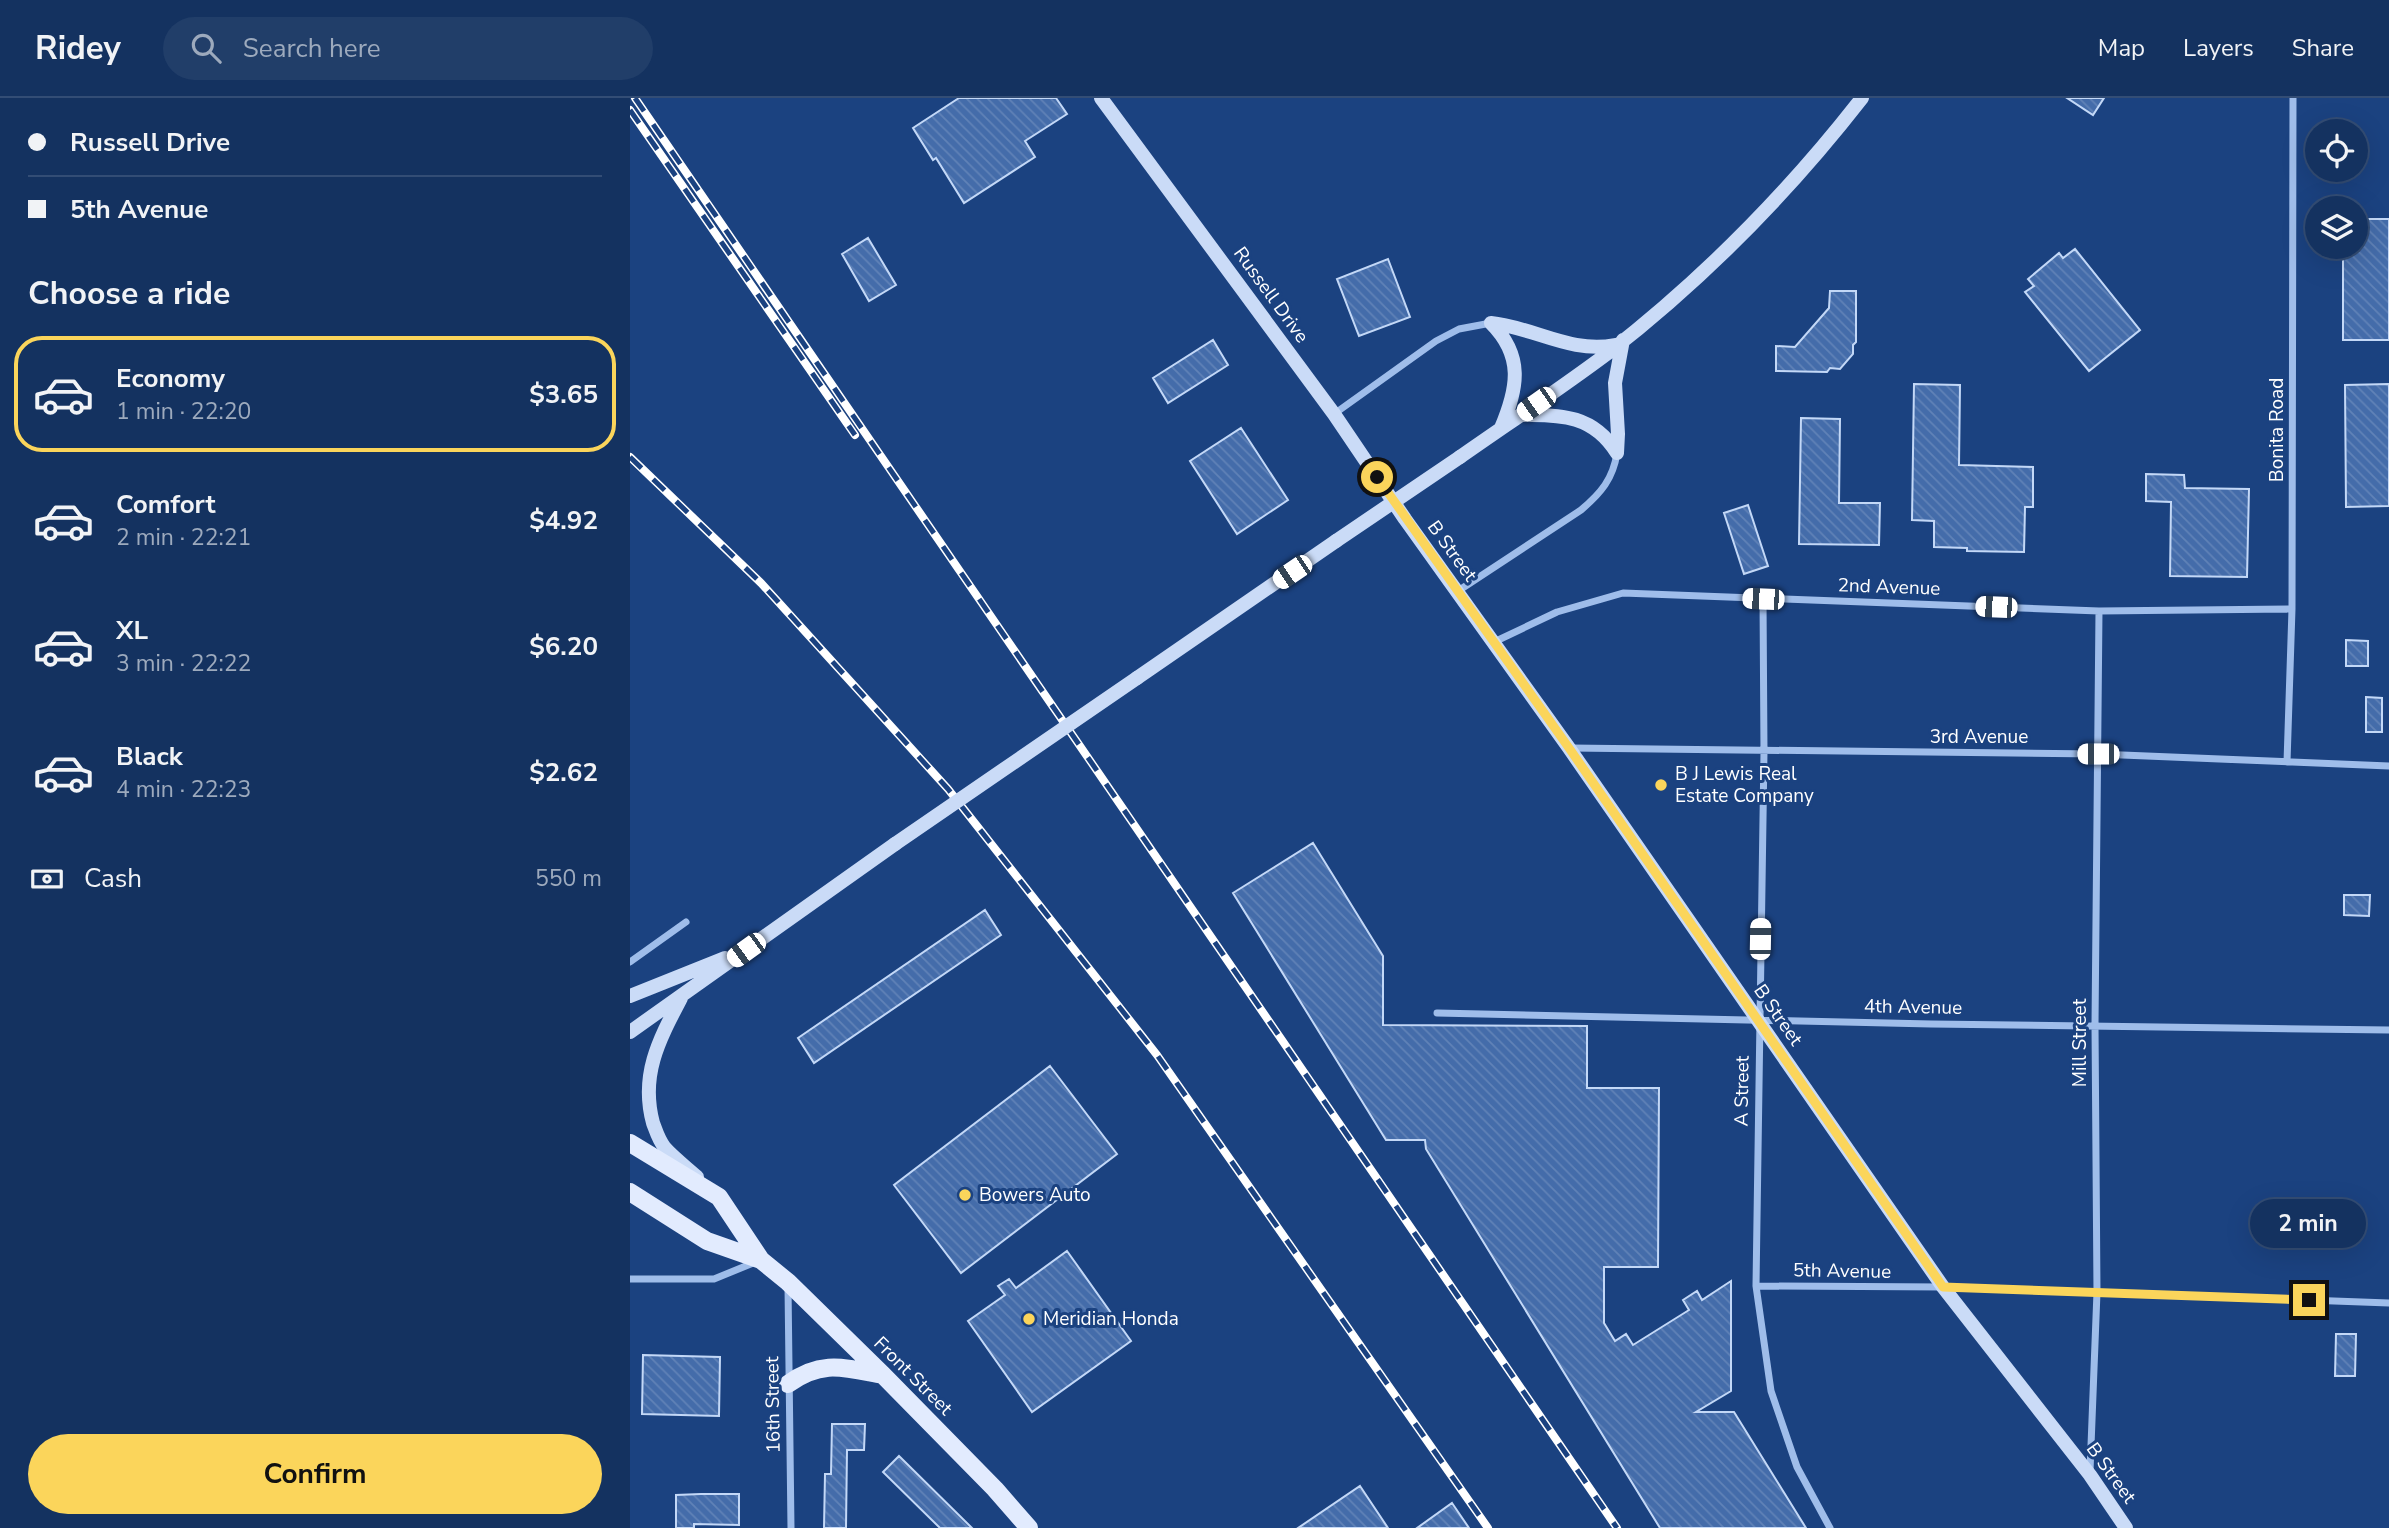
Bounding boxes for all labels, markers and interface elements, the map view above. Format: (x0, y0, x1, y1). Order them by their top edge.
search box (163, 17, 653, 80)
text: Ridey (35, 26, 121, 71)
icon: search (187, 29, 225, 67)
text: Search here (243, 31, 381, 66)
text: Map (2098, 32, 2145, 64)
text: Layers (2183, 32, 2254, 64)
text: Share (2292, 32, 2354, 64)
map controls (2305, 119, 2368, 259)
button: locate (2305, 119, 2368, 182)
text: Russell Drive (70, 125, 230, 160)
text: 5th Avenue (70, 192, 208, 227)
button: layers (2305, 196, 2368, 259)
street label: Russell Drive (1227, 242, 1315, 348)
text: Choose a ride (28, 272, 230, 315)
text: Economy (116, 361, 225, 396)
icon: car (32, 363, 95, 426)
text: $3.65 (529, 377, 598, 412)
street label: Bonita Road (2264, 378, 2290, 482)
car (1513, 383, 1560, 425)
text: 1 min · 22:20 (116, 396, 251, 427)
route start (1361, 461, 1393, 493)
text: Comfort (116, 487, 216, 522)
icon: car (32, 489, 95, 552)
text: $4.92 (529, 503, 598, 538)
street label: B Street (1421, 515, 1483, 587)
text: 2 min · 22:21 (116, 522, 251, 553)
car (1269, 552, 1316, 592)
street label: 2nd Avenue (1837, 572, 1941, 602)
car (1742, 588, 1785, 610)
car (1975, 596, 2018, 618)
text: XL (116, 613, 148, 648)
icon: car (32, 615, 95, 678)
text: $6.20 (529, 629, 598, 664)
text: 3 min · 22:22 (116, 648, 251, 679)
street label: 3rd Avenue (1930, 724, 2028, 750)
text: Black (116, 739, 183, 774)
icon: car (32, 741, 95, 804)
car (2078, 744, 2120, 765)
text: $2.62 (529, 755, 598, 790)
place label: B J Lewis Real Estate Company (1675, 761, 1814, 809)
text: 4 min · 22:23 (116, 774, 251, 805)
marker: B J Lewis Real Estate Company (1653, 777, 1669, 793)
icon: cash (28, 860, 66, 898)
text: Cash (84, 861, 142, 896)
text: 550 m (535, 863, 602, 894)
car (1750, 918, 1771, 960)
car (723, 929, 770, 971)
street label: B Street (1747, 979, 1809, 1051)
street label: 4th Avenue (1864, 993, 1962, 1021)
street label: Mill Street (2067, 998, 2093, 1087)
street label: A Street (1728, 1055, 1756, 1127)
place label: Bowers Auto (979, 1182, 1091, 1208)
marker: Bowers Auto (957, 1187, 973, 1203)
callout: 2 min (2251, 1198, 2367, 1248)
text: 2 min (2278, 1208, 2338, 1239)
street label: 5th Avenue (1793, 1257, 1891, 1285)
route end (2293, 1284, 2325, 1316)
place label: Meridian Honda (1043, 1306, 1179, 1332)
marker: Meridian Honda (1021, 1311, 1037, 1327)
street label: Front Street (868, 1331, 958, 1421)
street label: 16th Street (759, 1356, 787, 1454)
button: Confirm (28, 1434, 602, 1514)
street label: B Street (2080, 1437, 2142, 1509)

